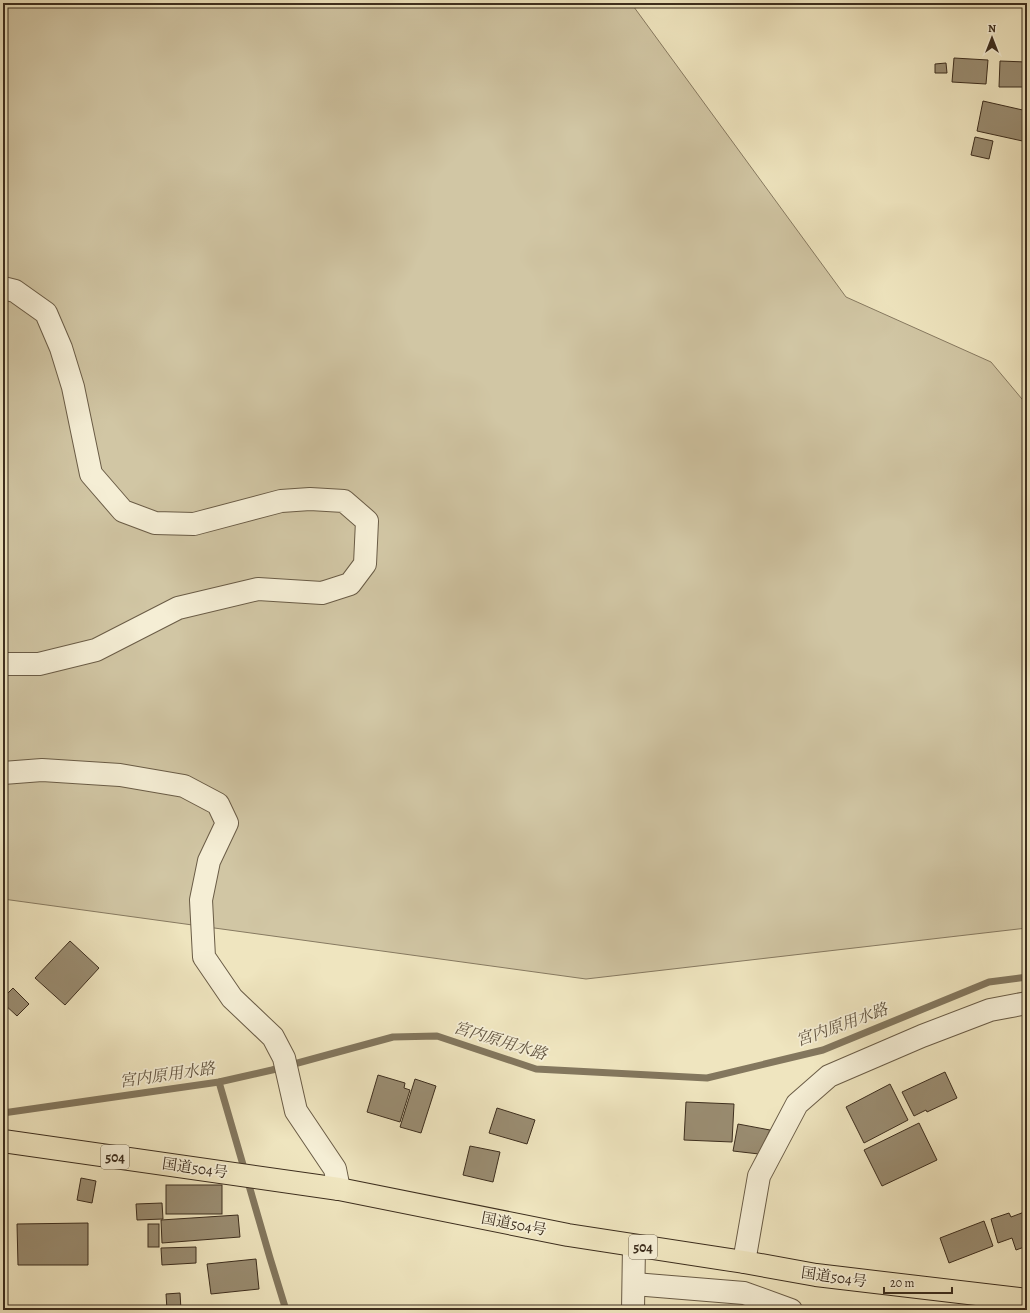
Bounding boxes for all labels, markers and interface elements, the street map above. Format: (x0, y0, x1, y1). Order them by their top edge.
north arrow (972, 18, 1012, 58)
text: N (988, 21, 996, 36)
water label: 宮内原用水路 (793, 998, 892, 1052)
water label: 宮内原用水路 (451, 1016, 550, 1066)
water label: 宮内原用水路 (118, 1057, 217, 1093)
road number: 504 (101, 1145, 129, 1169)
street label: 国道504号 (161, 1153, 229, 1183)
street label: 国道504号 (480, 1208, 548, 1240)
road number: 504 (629, 1235, 657, 1259)
street label: 国道504号 (800, 1262, 868, 1292)
scale bar (884, 1269, 952, 1295)
text: 20 m (890, 1275, 914, 1291)

